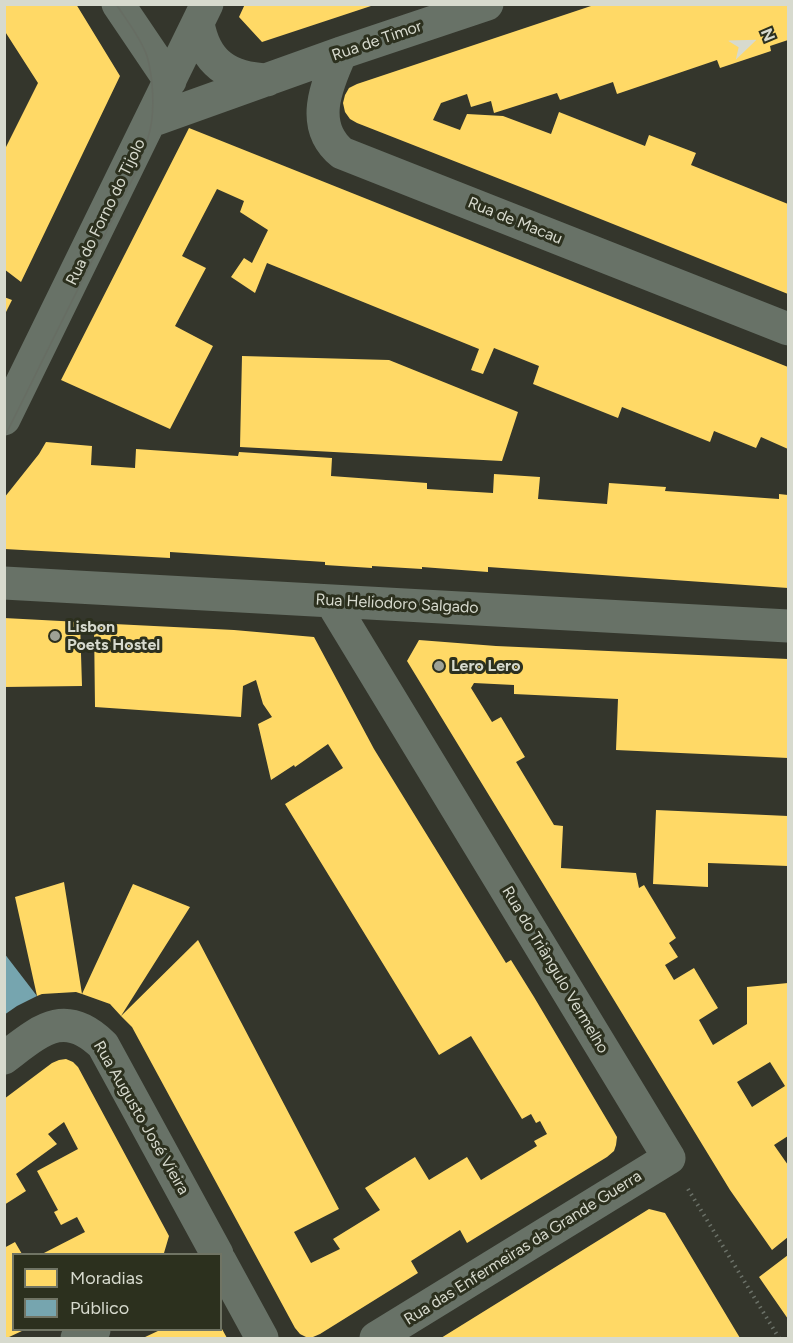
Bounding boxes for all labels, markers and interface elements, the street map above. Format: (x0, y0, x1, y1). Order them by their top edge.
north arrow (721, 12, 781, 72)
street label: Rua de Timor (329, 17, 425, 65)
text: N (757, 25, 779, 44)
street label: Rua do Forno do Tijolo (62, 136, 150, 288)
street label: Rua de Macau (465, 193, 565, 249)
street label: Rua Heliodoro Salgado (315, 590, 479, 618)
place label: Lisbon Poets Hostel (67, 617, 160, 655)
marker: Lisbon Poets Hostel (48, 629, 62, 643)
place label: Lero Lero (451, 656, 520, 676)
marker: Lero Lero (432, 659, 446, 673)
street label: Rua do Triângulo Vermelho (497, 883, 613, 1057)
street label: Rua Augusto José Vieira (89, 1038, 193, 1198)
street label: Rua das Enfermeiras da Grande Guerra (401, 1167, 645, 1329)
legend (12, 1253, 222, 1331)
text: Moradias (70, 1267, 143, 1289)
text: Público (70, 1297, 129, 1319)

